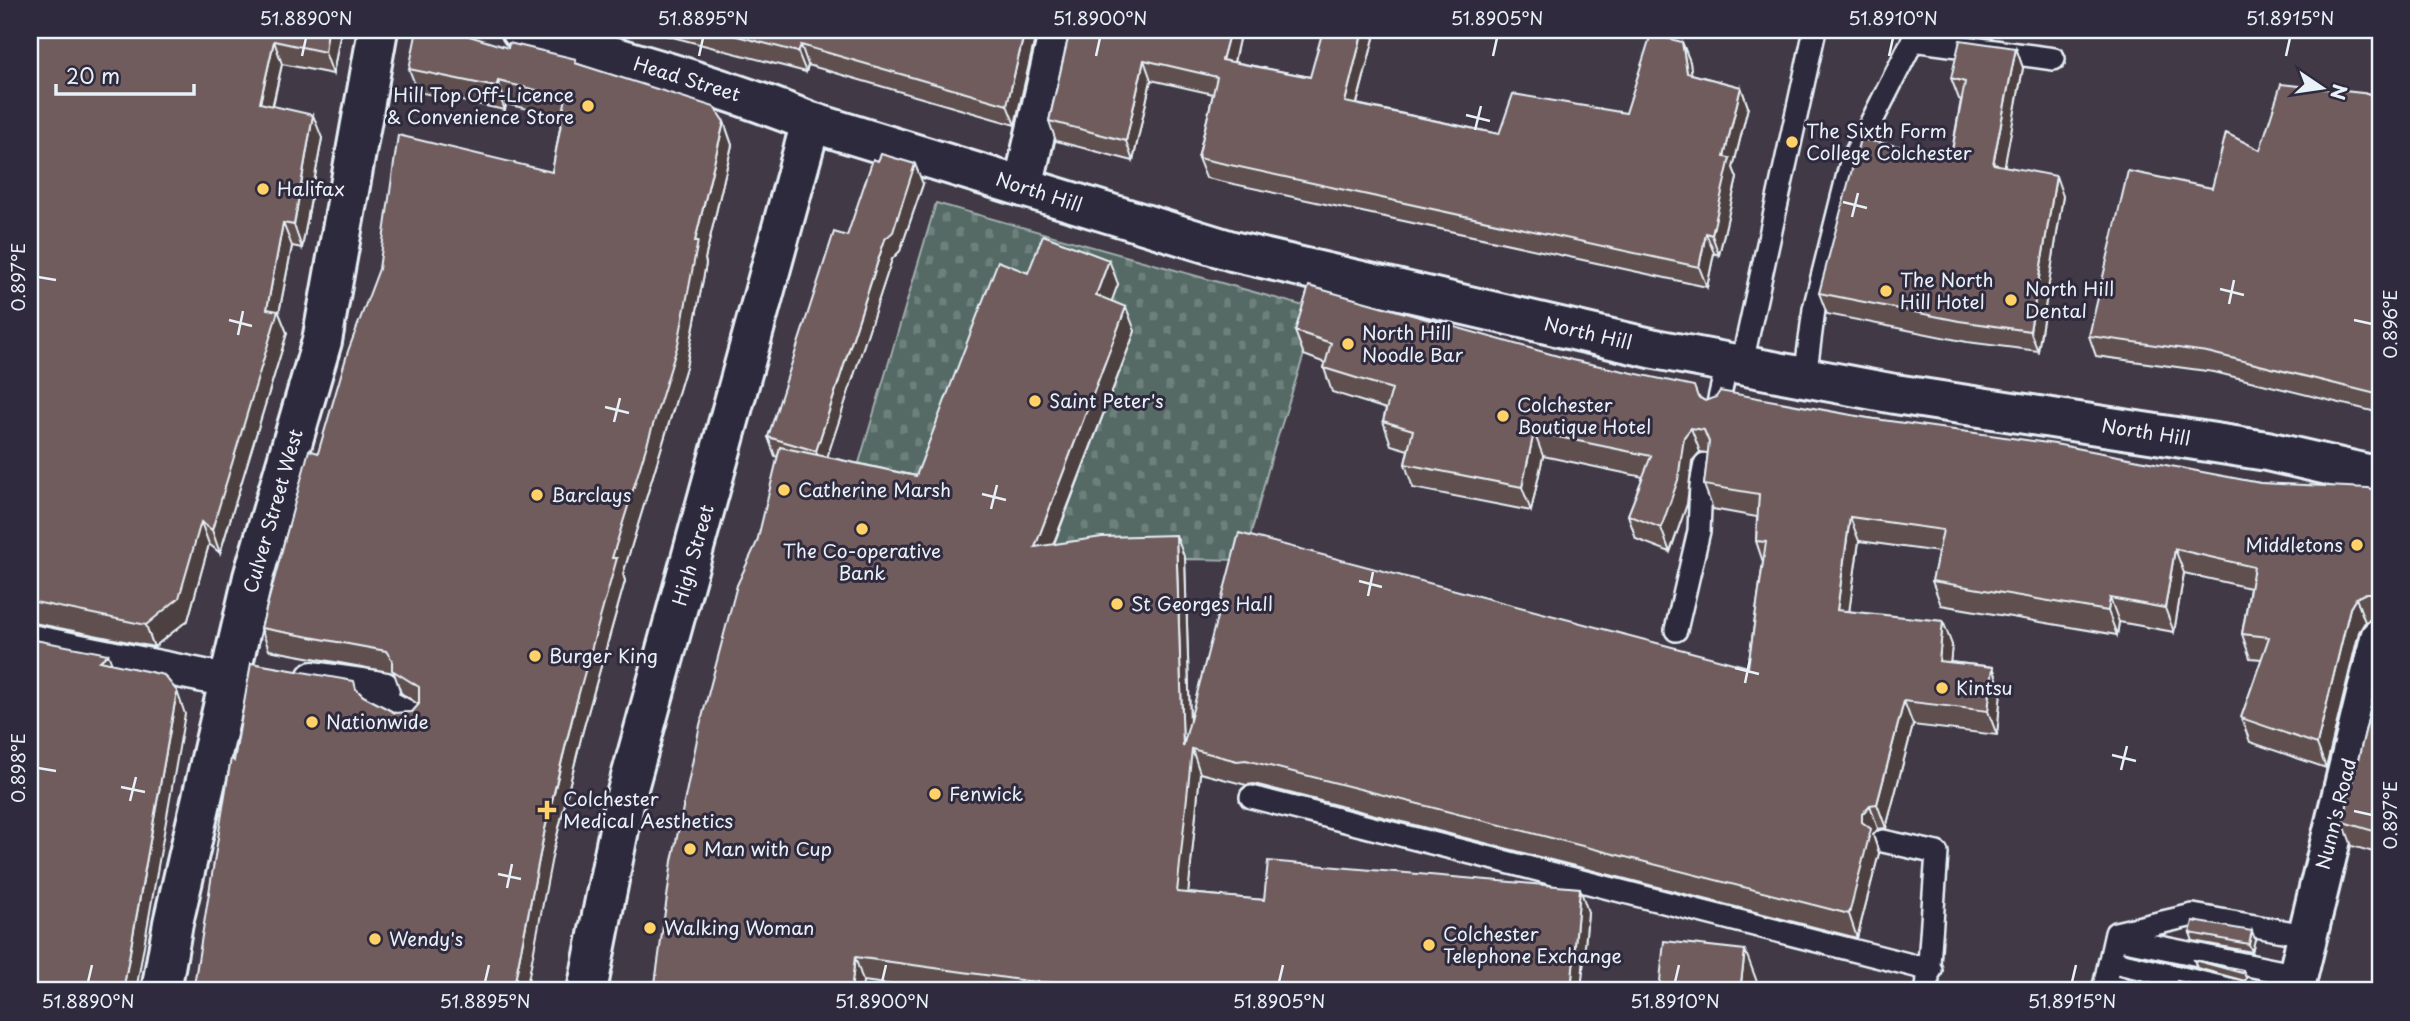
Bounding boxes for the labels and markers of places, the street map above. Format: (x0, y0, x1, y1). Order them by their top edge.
place label: Hill Top Off-Licence & Convenience Store (387, 80, 574, 130)
marker: Hill Top Off-Licence & Convenience Store (580, 98, 596, 114)
place label: The Sixth Form College Colchester (1806, 116, 1972, 166)
marker: The Sixth Form College Colchester (1784, 134, 1800, 150)
place label: Halifax (277, 174, 345, 202)
marker: Halifax (255, 181, 271, 197)
place label: The North Hill Hotel (1900, 265, 1994, 315)
place label: North Hill Dental (2025, 274, 2114, 324)
marker: The North Hill Hotel (1878, 283, 1894, 299)
marker: North Hill Dental (2003, 292, 2019, 308)
place label: North Hill Noodle Bar (1362, 318, 1463, 368)
marker: North Hill Noodle Bar (1340, 336, 1356, 352)
place label: Saint Peter's (1049, 386, 1164, 414)
place label: Colchester Boutique Hotel (1517, 390, 1651, 440)
marker: Saint Peter's (1027, 393, 1043, 409)
marker: Colchester Boutique Hotel (1495, 408, 1511, 424)
place label: Catherine Marsh (798, 475, 951, 503)
place label: Barclays (551, 480, 631, 508)
marker: Catherine Marsh (776, 482, 792, 498)
marker: Barclays (529, 487, 545, 503)
marker: The Co-operative Bank (854, 521, 870, 537)
place label: Middletons (2246, 530, 2343, 558)
place label: The Co-operative Bank (783, 536, 941, 586)
marker: Middletons (2349, 537, 2365, 553)
place label: St Georges Hall (1131, 589, 1273, 617)
marker: St Georges Hall (1109, 596, 1125, 612)
place label: Burger King (549, 641, 658, 669)
marker: Burger King (527, 648, 543, 664)
place label: Kintsu (1956, 673, 2013, 701)
marker: Kintsu (1934, 680, 1950, 696)
place label: Nationwide (326, 707, 429, 735)
marker: Nationwide (304, 714, 320, 730)
place label: Fenwick (949, 779, 1024, 807)
place label: Colchester Medical Aesthetics (563, 784, 733, 834)
marker: Fenwick (927, 786, 943, 802)
marker: Colchester Medical Aesthetics (537, 800, 557, 820)
place label: Man with Cup (704, 834, 832, 862)
marker: Man with Cup (682, 841, 698, 857)
place label: Walking Woman (664, 913, 815, 941)
place label: Colchester Telephone Exchange (1443, 919, 1622, 969)
marker: Walking Woman (642, 920, 658, 936)
place label: Wendy's (389, 924, 463, 952)
marker: Wendy's (367, 931, 383, 947)
marker: Colchester Telephone Exchange (1421, 937, 1437, 953)

